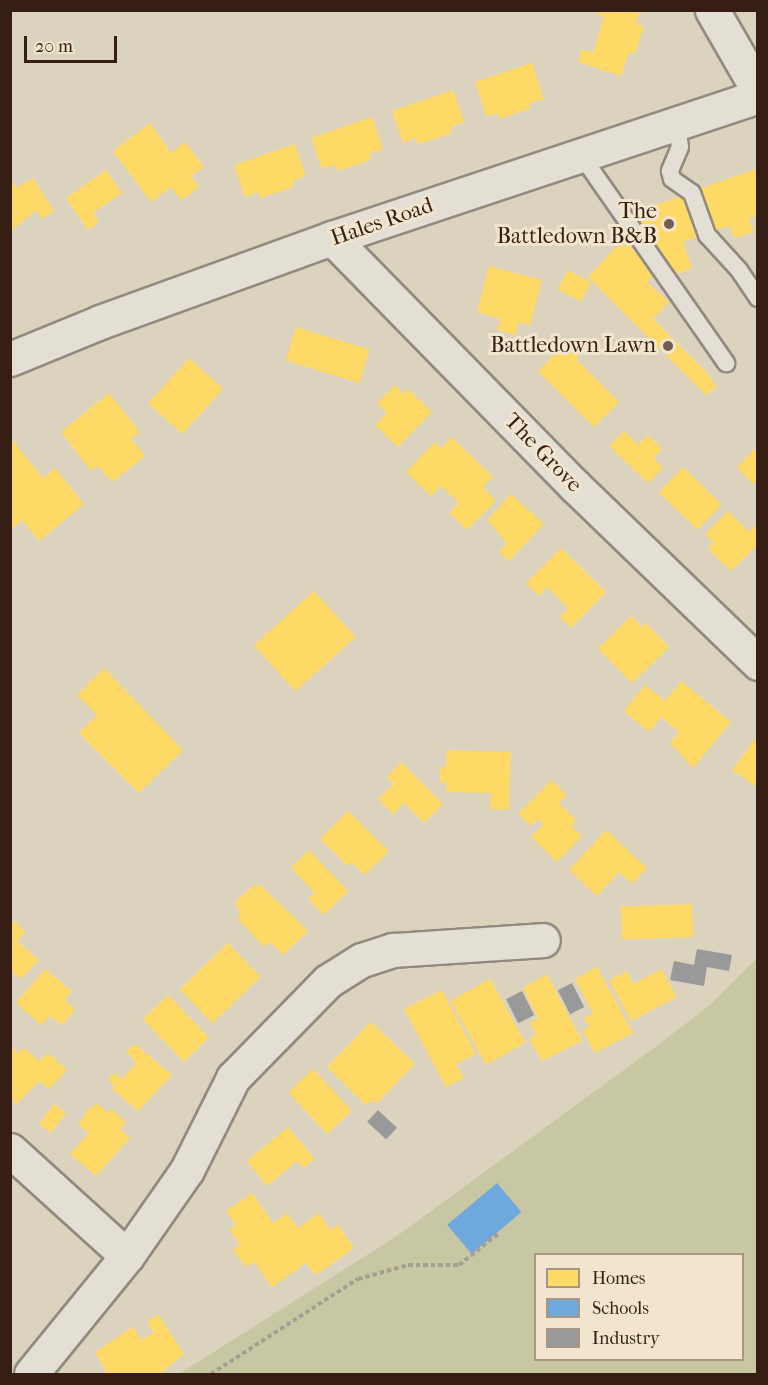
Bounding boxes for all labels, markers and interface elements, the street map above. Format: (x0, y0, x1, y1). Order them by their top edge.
scale bar (27, 24, 120, 62)
text: 20 m (35, 36, 73, 57)
street label: Hales Road (328, 192, 436, 252)
place label: The Battledown B&B (497, 198, 657, 249)
marker: The Battledown B&B (662, 217, 676, 231)
place label: Battledown Lawn (490, 333, 656, 359)
marker: Battledown Lawn (661, 339, 675, 353)
street label: The Grove (499, 408, 587, 498)
legend (534, 1253, 744, 1361)
text: Homes (592, 1268, 646, 1289)
text: Schools (592, 1298, 649, 1319)
text: Industry (592, 1328, 660, 1349)

